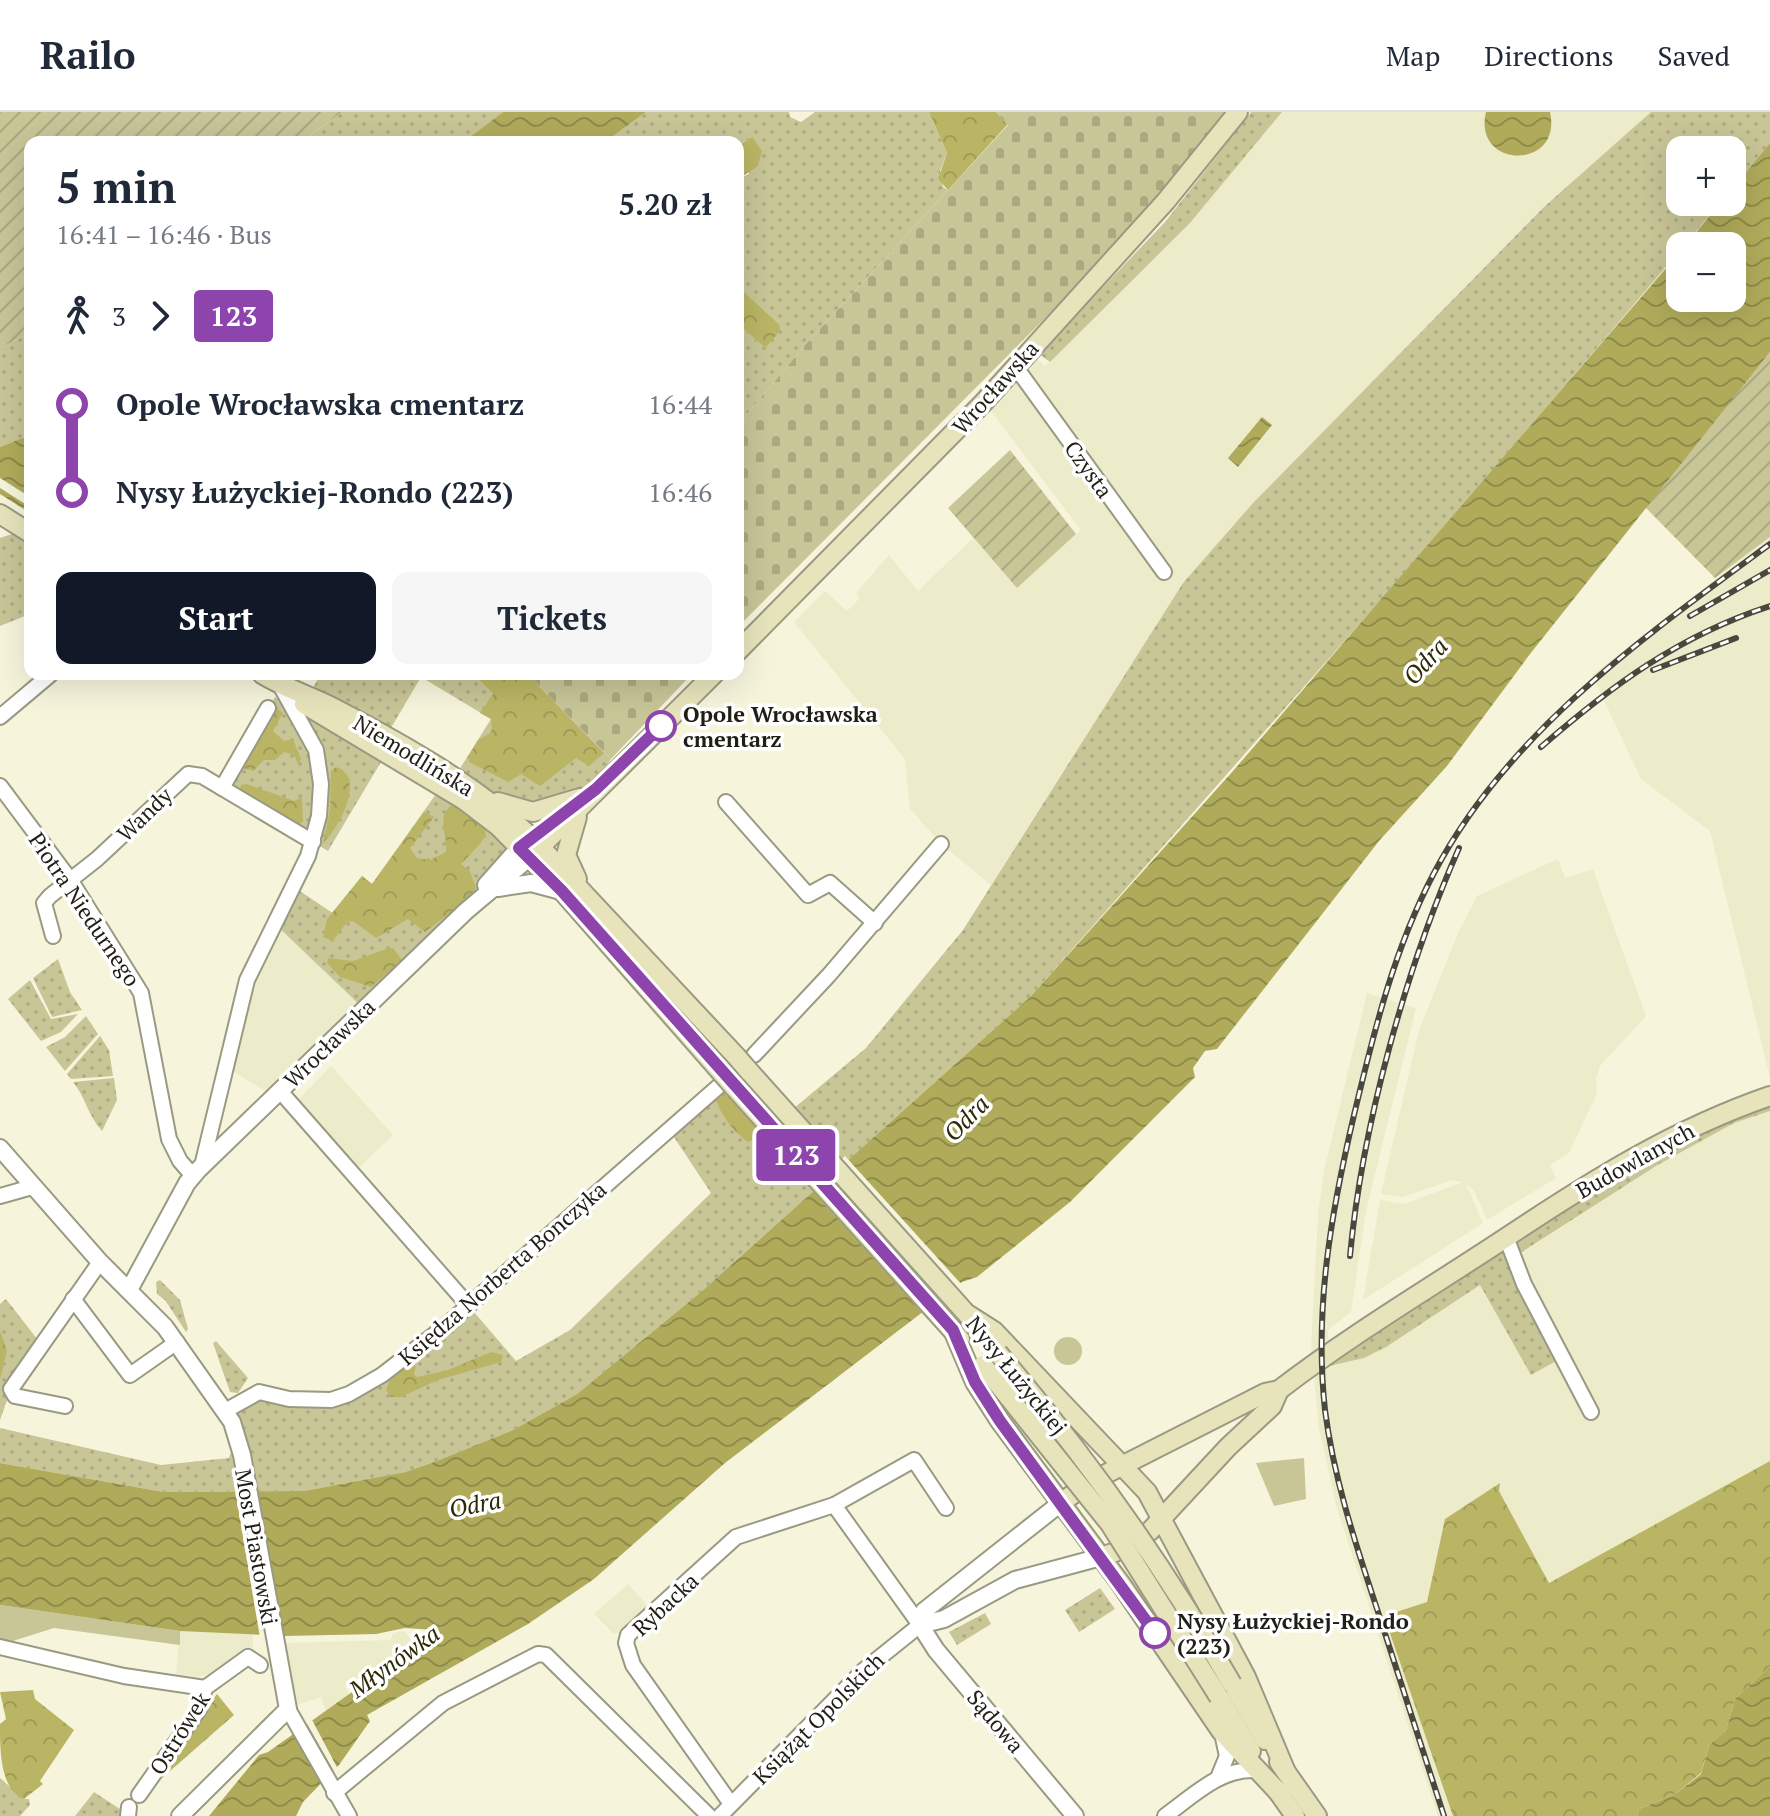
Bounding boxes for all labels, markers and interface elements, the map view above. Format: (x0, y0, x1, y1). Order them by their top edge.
text: Railo (40, 30, 135, 80)
text: Map (1386, 37, 1440, 74)
text: Directions (1484, 37, 1614, 74)
text: Saved (1658, 37, 1730, 74)
map controls (1666, 136, 1746, 312)
button: + (1666, 136, 1746, 216)
text: 5 min (56, 157, 176, 216)
text: 5.20 zł (618, 184, 712, 224)
text: 16:41 – 16:46 · Bus (56, 217, 272, 251)
button: − (1666, 232, 1746, 312)
icon: walk (56, 294, 100, 338)
icon: forward (138, 294, 182, 338)
text: 123 (210, 297, 257, 334)
text: 3 (112, 299, 126, 333)
street label: Wrocławska (945, 334, 1045, 440)
text: Opole Wrocławska cmentarz (116, 384, 524, 424)
text: 16:44 (648, 387, 712, 421)
street label: Czysta (1058, 435, 1120, 503)
text: Nysy Łużyckiej-Rondo (223) (116, 472, 514, 512)
text: 16:46 (648, 475, 712, 509)
button: Start (56, 572, 376, 664)
button: Tickets (392, 572, 712, 664)
water label: Odra (1396, 631, 1454, 691)
place label: Opole Wrocławska cmentarz (683, 699, 878, 753)
street label: Niemodlińska (348, 708, 480, 802)
marker: Opole Wrocławska cmentarz (646, 711, 676, 741)
street label: Wandy (110, 780, 179, 848)
street label: Piotra Niedurnego (23, 826, 147, 992)
street label: Wrocławska (277, 992, 381, 1094)
water label: Odra (936, 1088, 996, 1148)
street label: Budowlanych (1571, 1116, 1699, 1204)
line badge: 123 (750, 1129, 842, 1181)
text: 123 (772, 1136, 820, 1173)
street label: Księdza Norberta Bonczyka (392, 1175, 612, 1371)
street label: Nysy Łużyckiej (960, 1310, 1074, 1440)
street label: Most Piastowski (229, 1467, 285, 1627)
water label: Odra (446, 1483, 504, 1525)
street label: Rybacka (626, 1566, 704, 1642)
place label: Nysy Łużyckiej-Rondo (223) (1177, 1606, 1409, 1660)
water label: Młynówka (341, 1617, 446, 1705)
marker: Nysy Łużyckiej-Rondo (223) (1140, 1618, 1170, 1648)
street label: Książąt Opolskich (746, 1646, 890, 1790)
street label: Sądowa (961, 1683, 1031, 1759)
street label: Ostrówek (142, 1686, 216, 1780)

